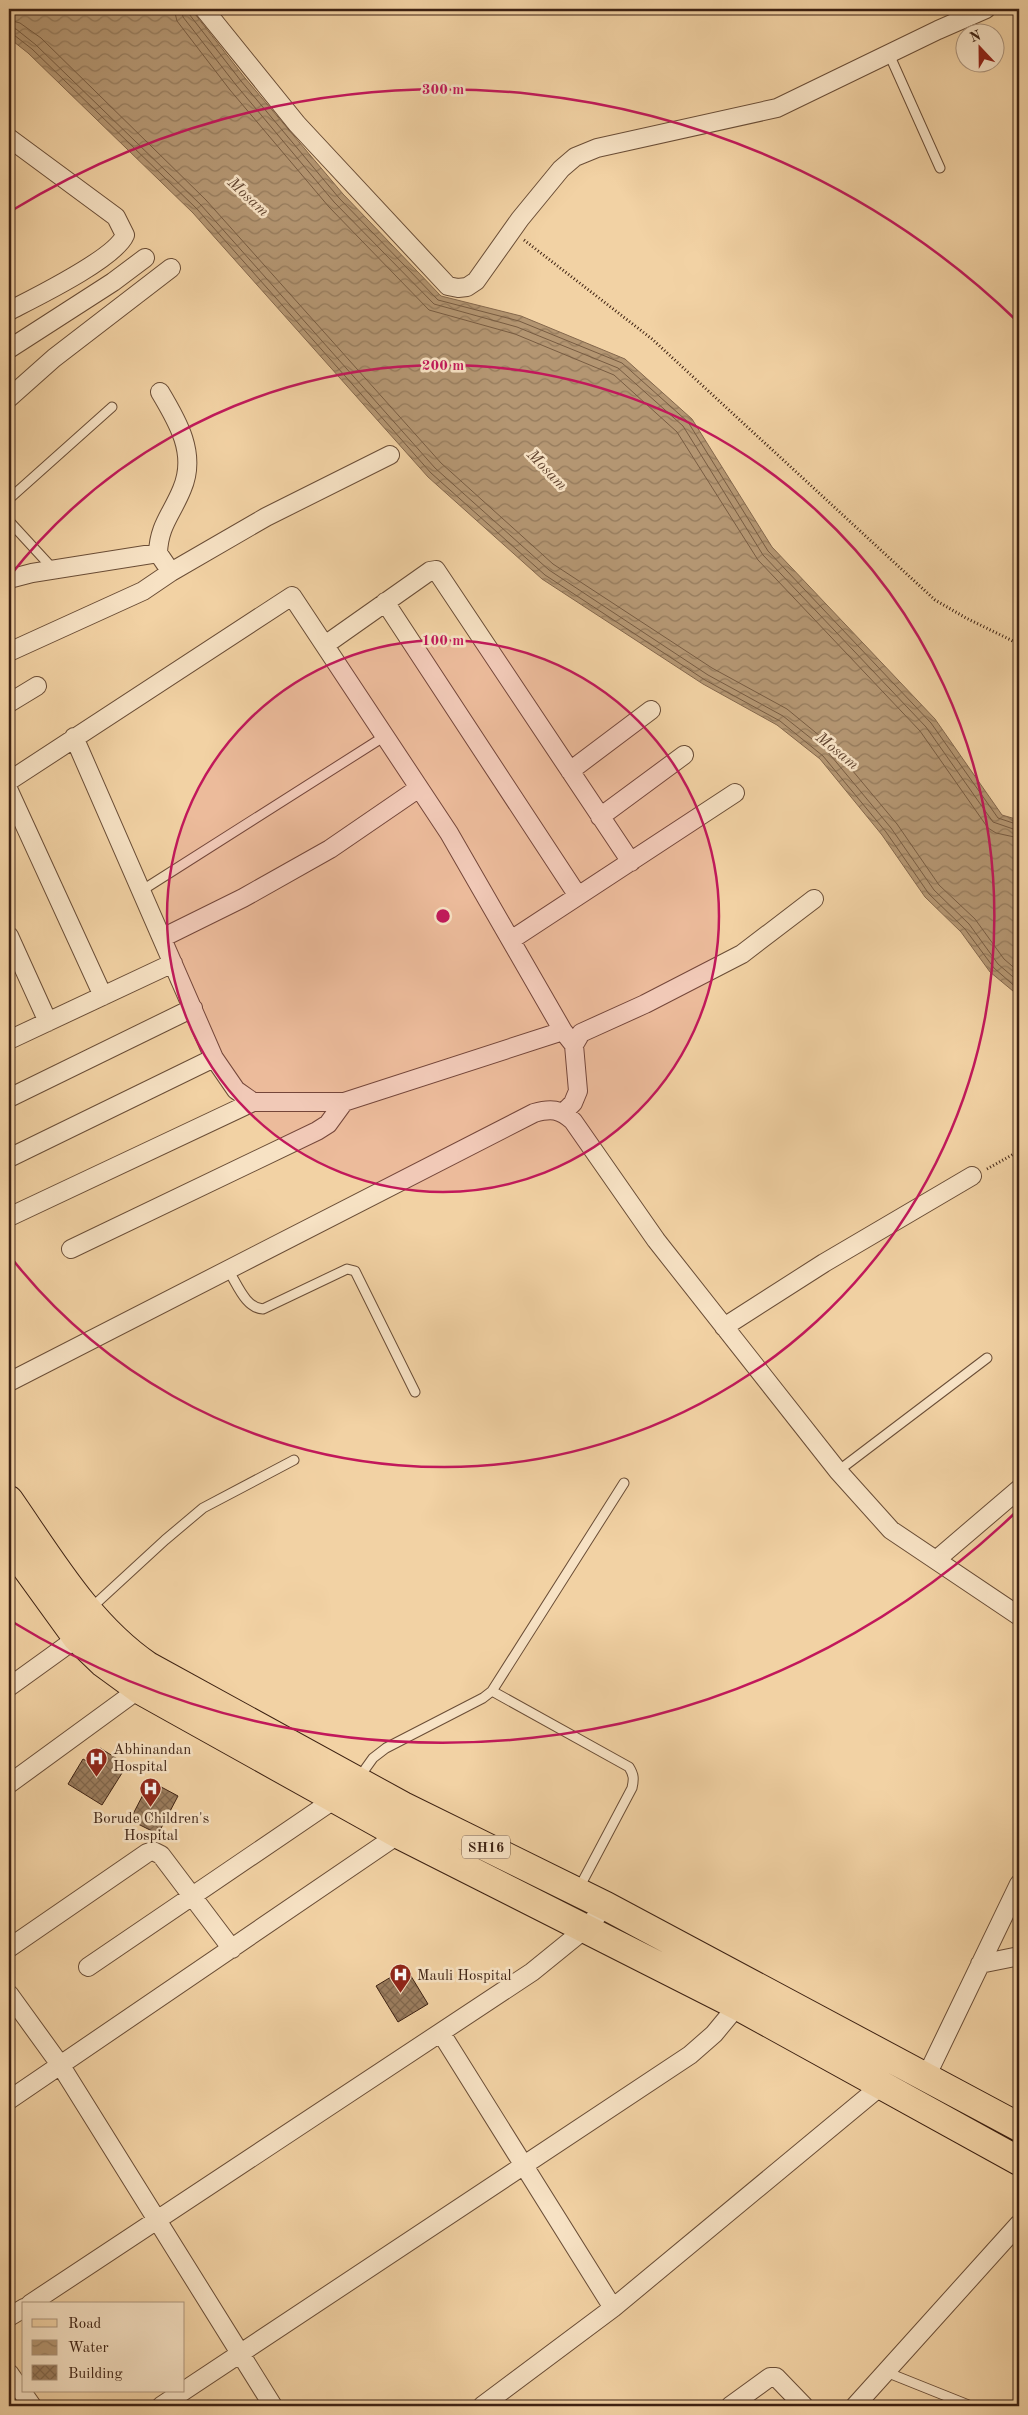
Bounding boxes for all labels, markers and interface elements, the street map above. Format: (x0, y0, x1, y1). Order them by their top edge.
north arrow (956, 22, 1006, 72)
text: N (968, 28, 983, 45)
text: 300 m (422, 83, 464, 98)
water label: Mosam (223, 174, 271, 220)
text: 200 m (422, 359, 464, 374)
water label: Mosam (523, 446, 570, 494)
text: 100 m (422, 634, 464, 649)
water label: Mosam (812, 729, 861, 774)
centre of rings (434, 907, 452, 925)
place label: Abhinandan Hospital (113, 1743, 191, 1775)
hospital icon: Abhinandan Hospital (85, 1746, 109, 1777)
hospital icon: Borude Children's Hospital (139, 1777, 163, 1808)
place label: Borude Children's Hospital (93, 1812, 209, 1844)
road number: SH16 (462, 1835, 510, 1858)
hospital icon: Mauli Hospital (389, 1963, 413, 1994)
place label: Mauli Hospital (417, 1969, 512, 1984)
legend (22, 2302, 185, 2392)
text: Road (68, 2317, 102, 2332)
text: Water (68, 2341, 109, 2356)
text: Building (68, 2367, 123, 2382)

